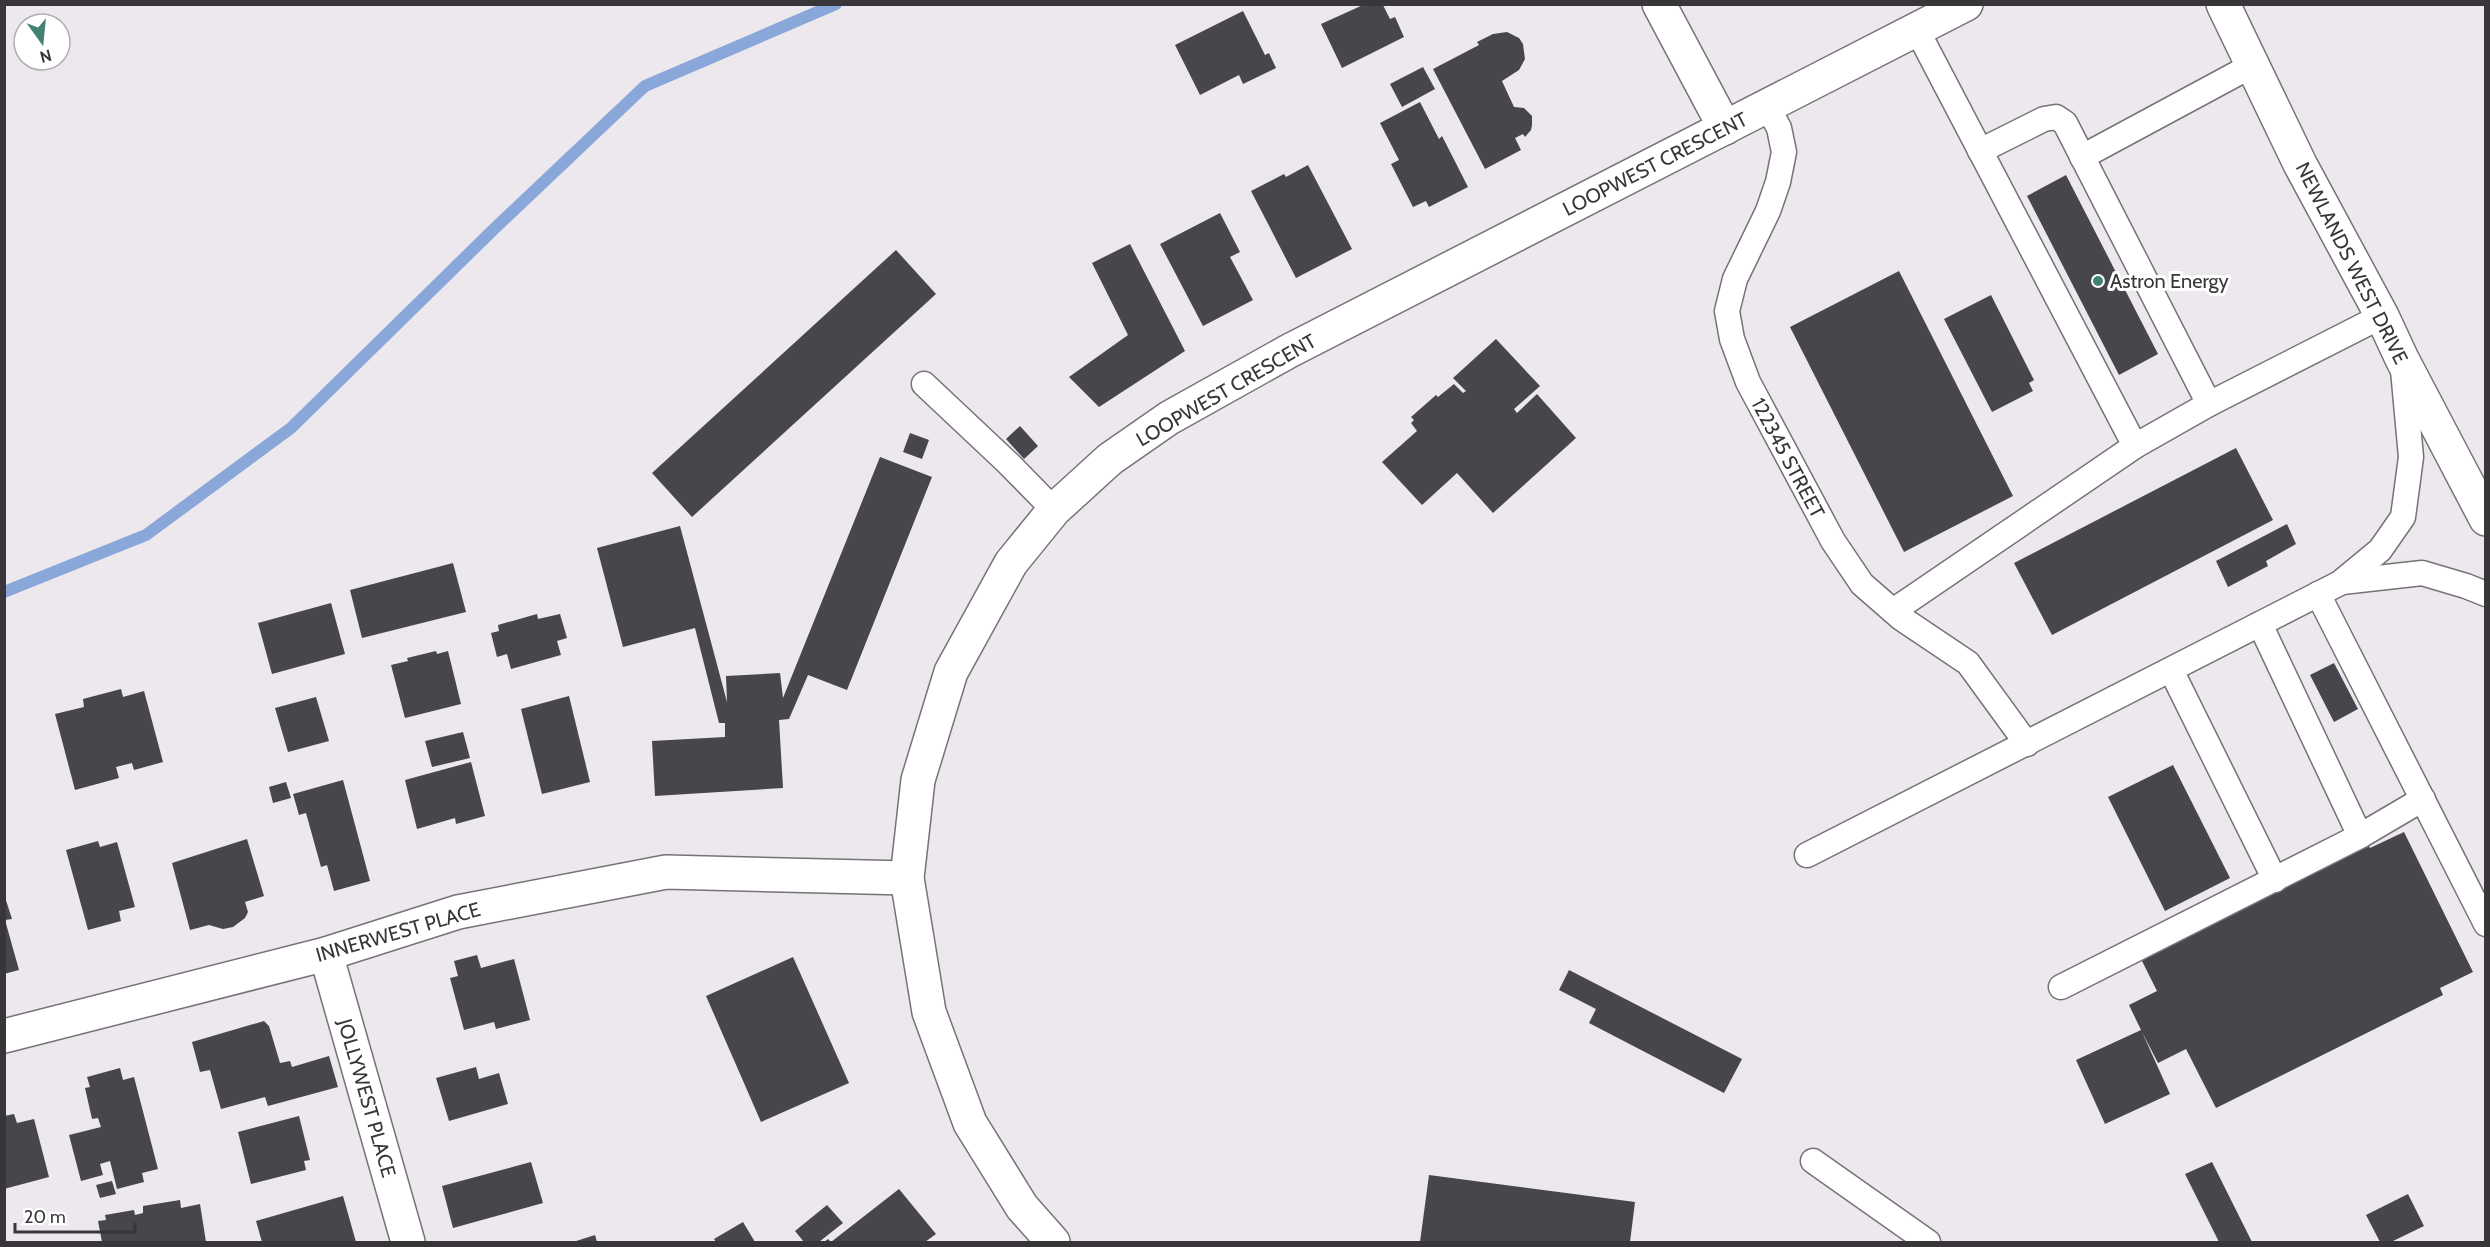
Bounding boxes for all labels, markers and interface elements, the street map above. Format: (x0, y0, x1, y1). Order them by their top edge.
north arrow (12, 12, 72, 72)
text: N (38, 45, 54, 67)
street label: LOOPWEST CRESCENT (1559, 107, 1752, 221)
street label: NEWLANDS WEST DRIVE (2291, 158, 2413, 368)
place label: Astron Energy (2110, 269, 2229, 293)
marker: Astron Energy (2091, 274, 2105, 288)
street label: LOOPWEST CRESCENT (1132, 328, 1321, 451)
street label: 122345 STREET (1746, 394, 1830, 522)
street label: INNERWEST PLACE (313, 897, 483, 967)
street label: JOLLYWEST PLACE (333, 1015, 401, 1180)
scale bar (15, 1196, 135, 1234)
text: 20 m (24, 1206, 66, 1228)

